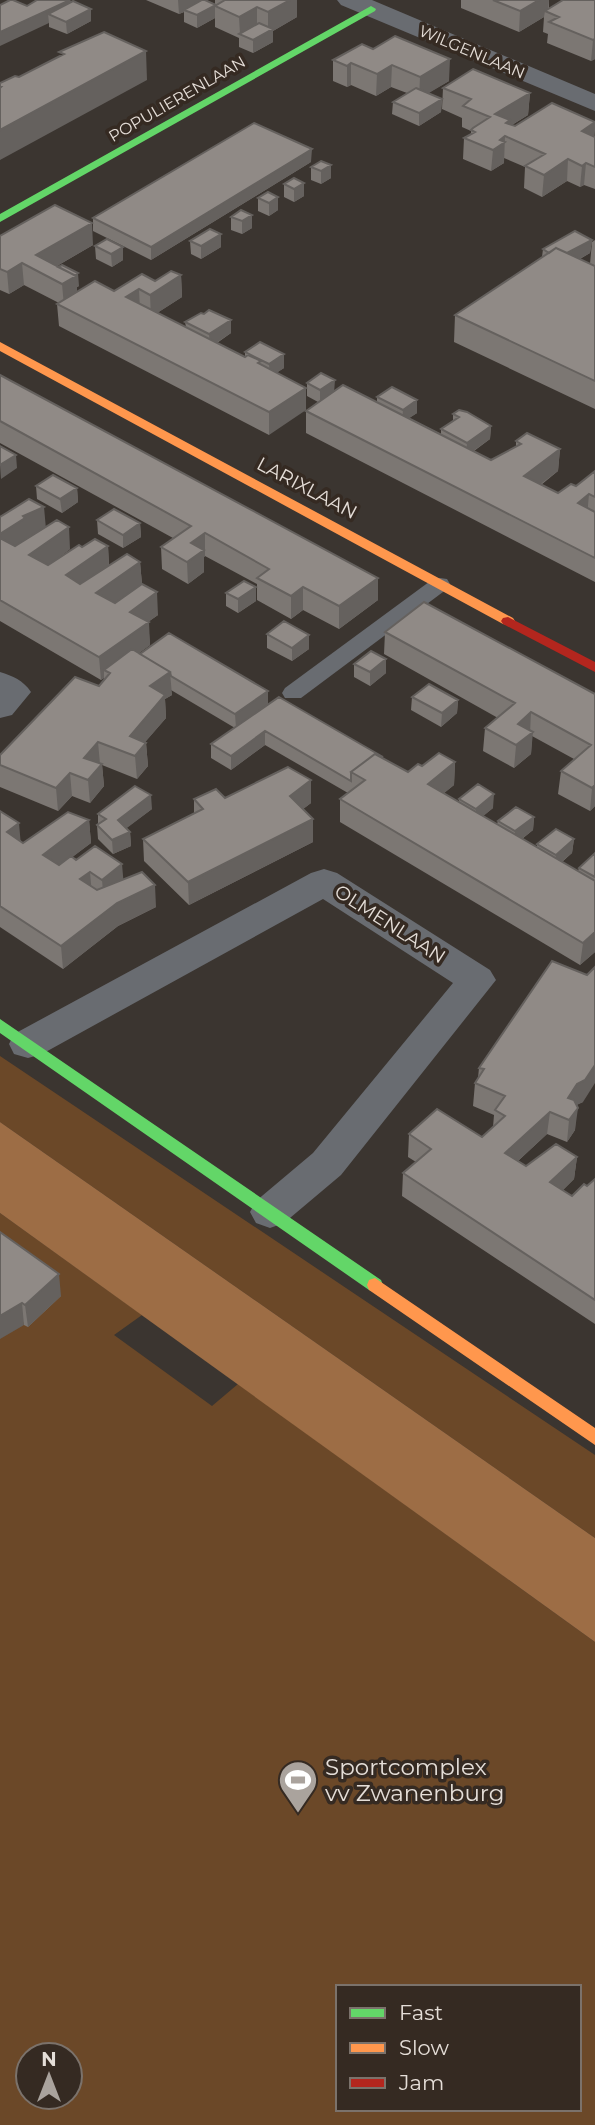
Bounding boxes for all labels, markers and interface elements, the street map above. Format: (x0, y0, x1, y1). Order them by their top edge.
street label: WILGENLAAN (416, 21, 528, 83)
street label: POPULIERENLAAN (105, 52, 249, 146)
street label: LARIXLAAN (253, 452, 361, 524)
street label: OLMENLAAN (330, 880, 450, 968)
place label: Sportcomplex vv Zwanenburg (325, 1753, 505, 1807)
sports icon: Sportcomplex vv Zwanenburg (277, 1759, 319, 1814)
legend (336, 1985, 581, 2111)
text: Fast (399, 2000, 443, 2025)
text: Slow (399, 2035, 449, 2060)
north arrow (14, 2041, 84, 2111)
text: N (41, 2048, 57, 2071)
text: Jam (398, 2070, 444, 2095)

